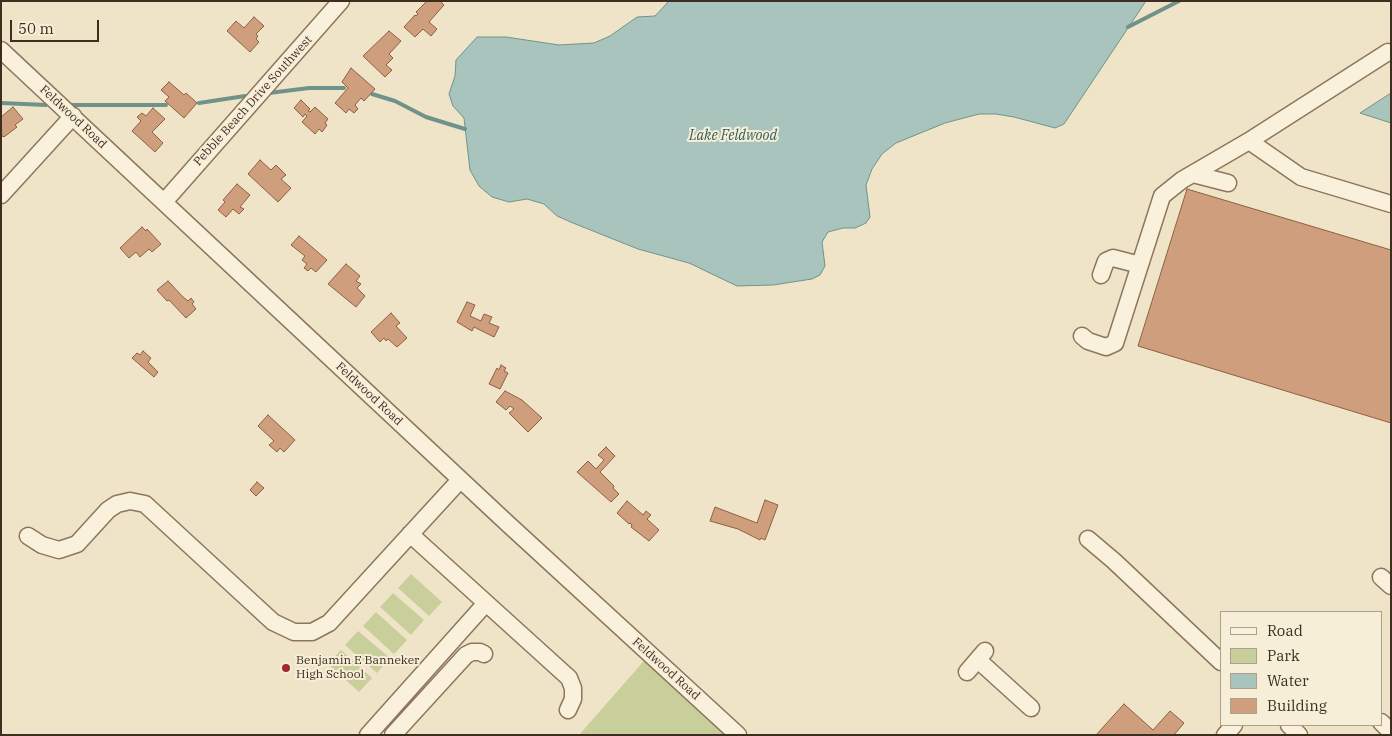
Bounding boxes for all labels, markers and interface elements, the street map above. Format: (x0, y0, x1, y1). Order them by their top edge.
scale bar (12, 10, 101, 42)
text: 50 m (18, 19, 54, 38)
street label: Pebble Beach Drive Southwest (191, 33, 315, 169)
street label: Feldwood Road (37, 82, 109, 152)
water label: Lake Feldwood (689, 128, 777, 144)
street label: Feldwood Road (333, 359, 405, 429)
legend (1220, 611, 1382, 726)
text: Road (1267, 621, 1303, 640)
street label: Feldwood Road (629, 635, 703, 703)
text: Park (1267, 646, 1300, 665)
place label: Benjamin E Banneker High School (296, 654, 419, 682)
marker: Benjamin E Banneker High School (280, 662, 292, 674)
text: Water (1267, 671, 1309, 690)
text: Building (1267, 696, 1327, 715)

